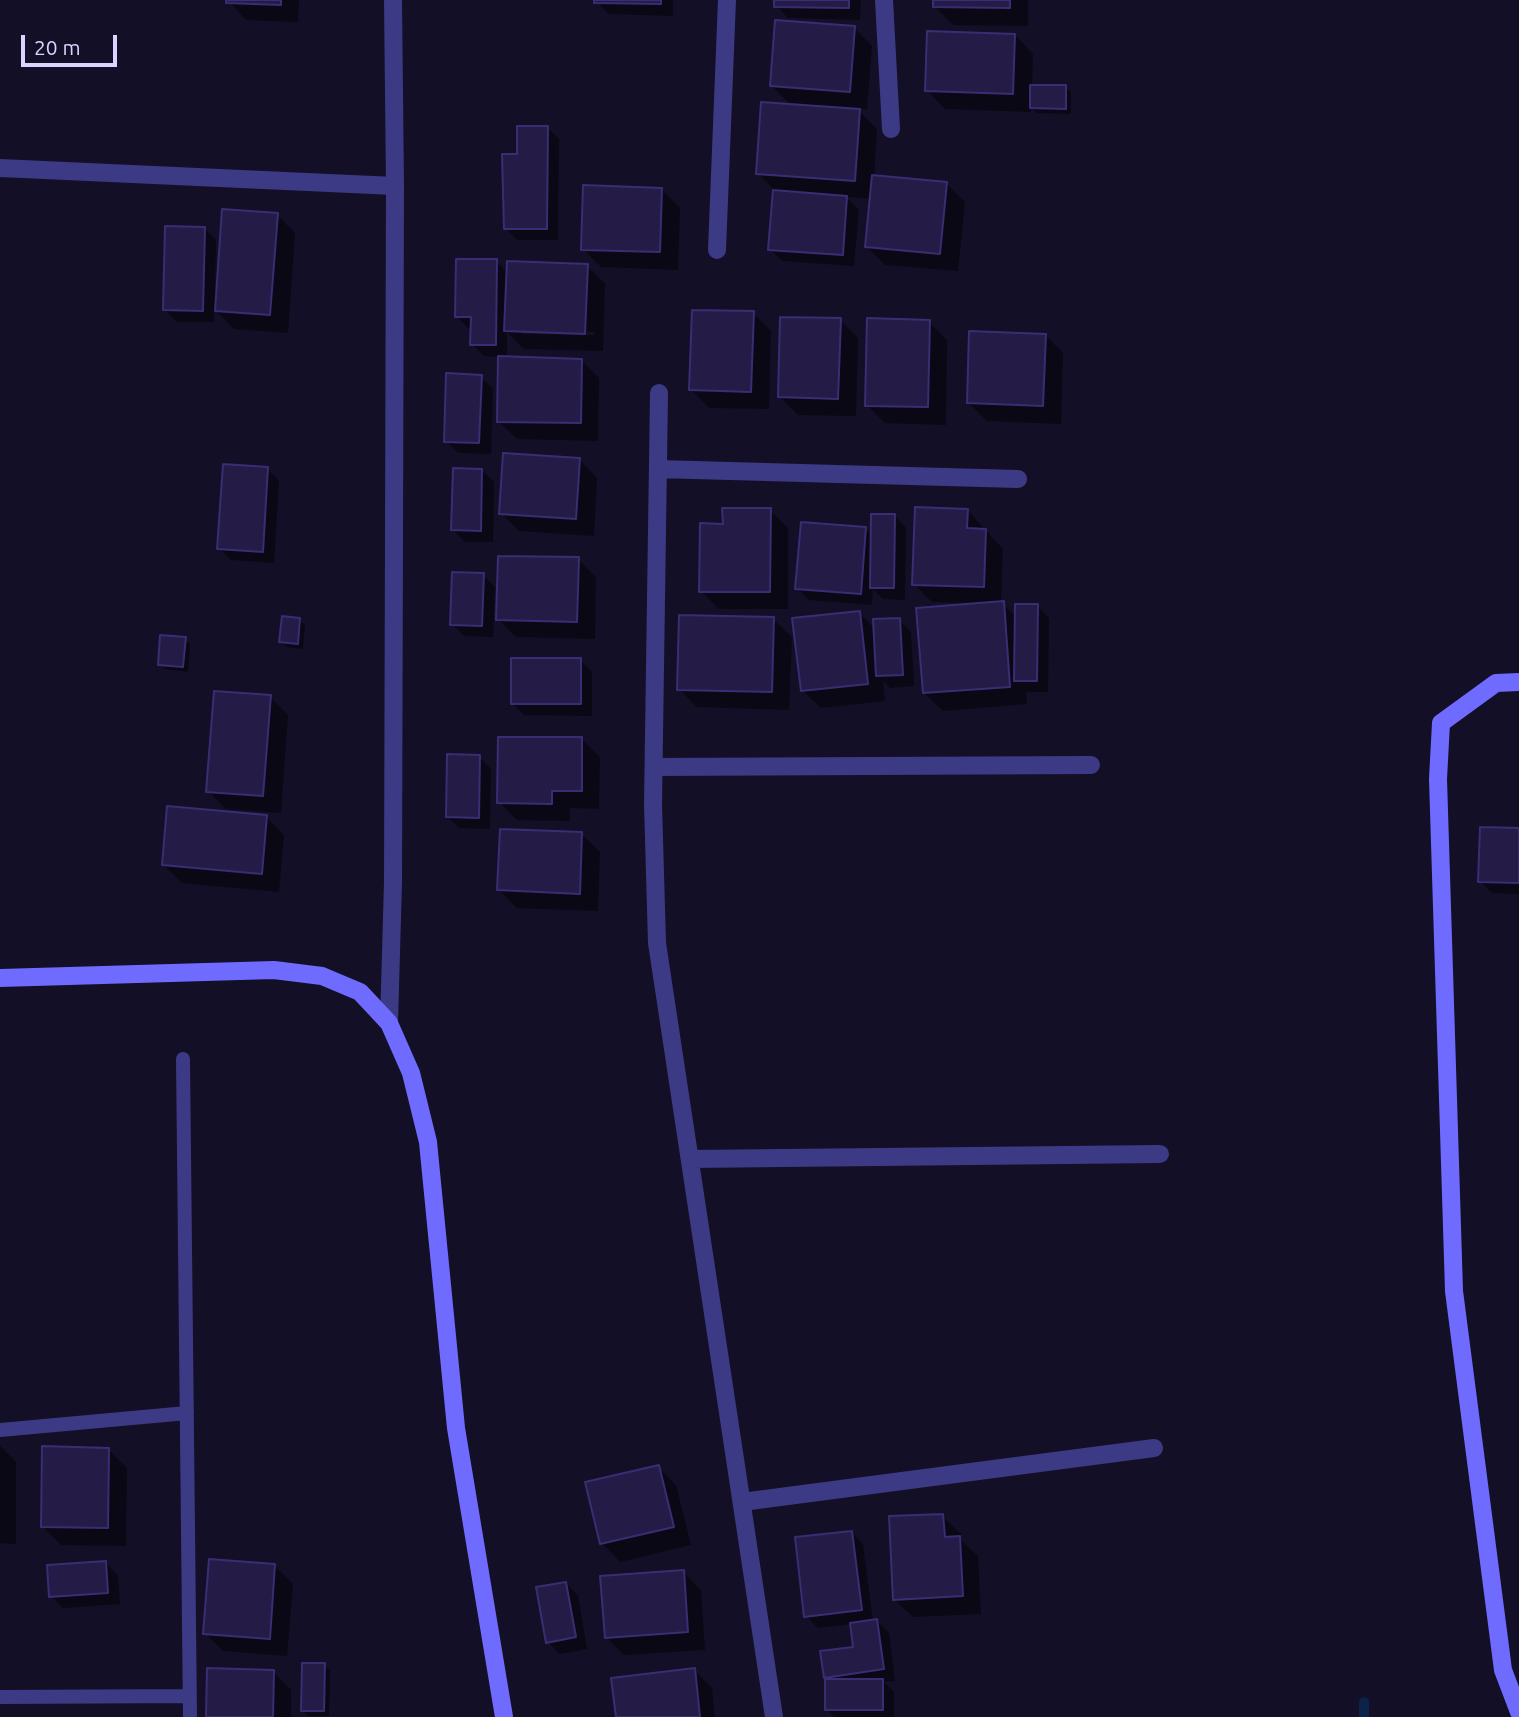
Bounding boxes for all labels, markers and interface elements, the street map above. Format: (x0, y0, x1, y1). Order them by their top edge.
scale bar (24, 21, 121, 65)
text: 20 m (34, 35, 81, 59)

